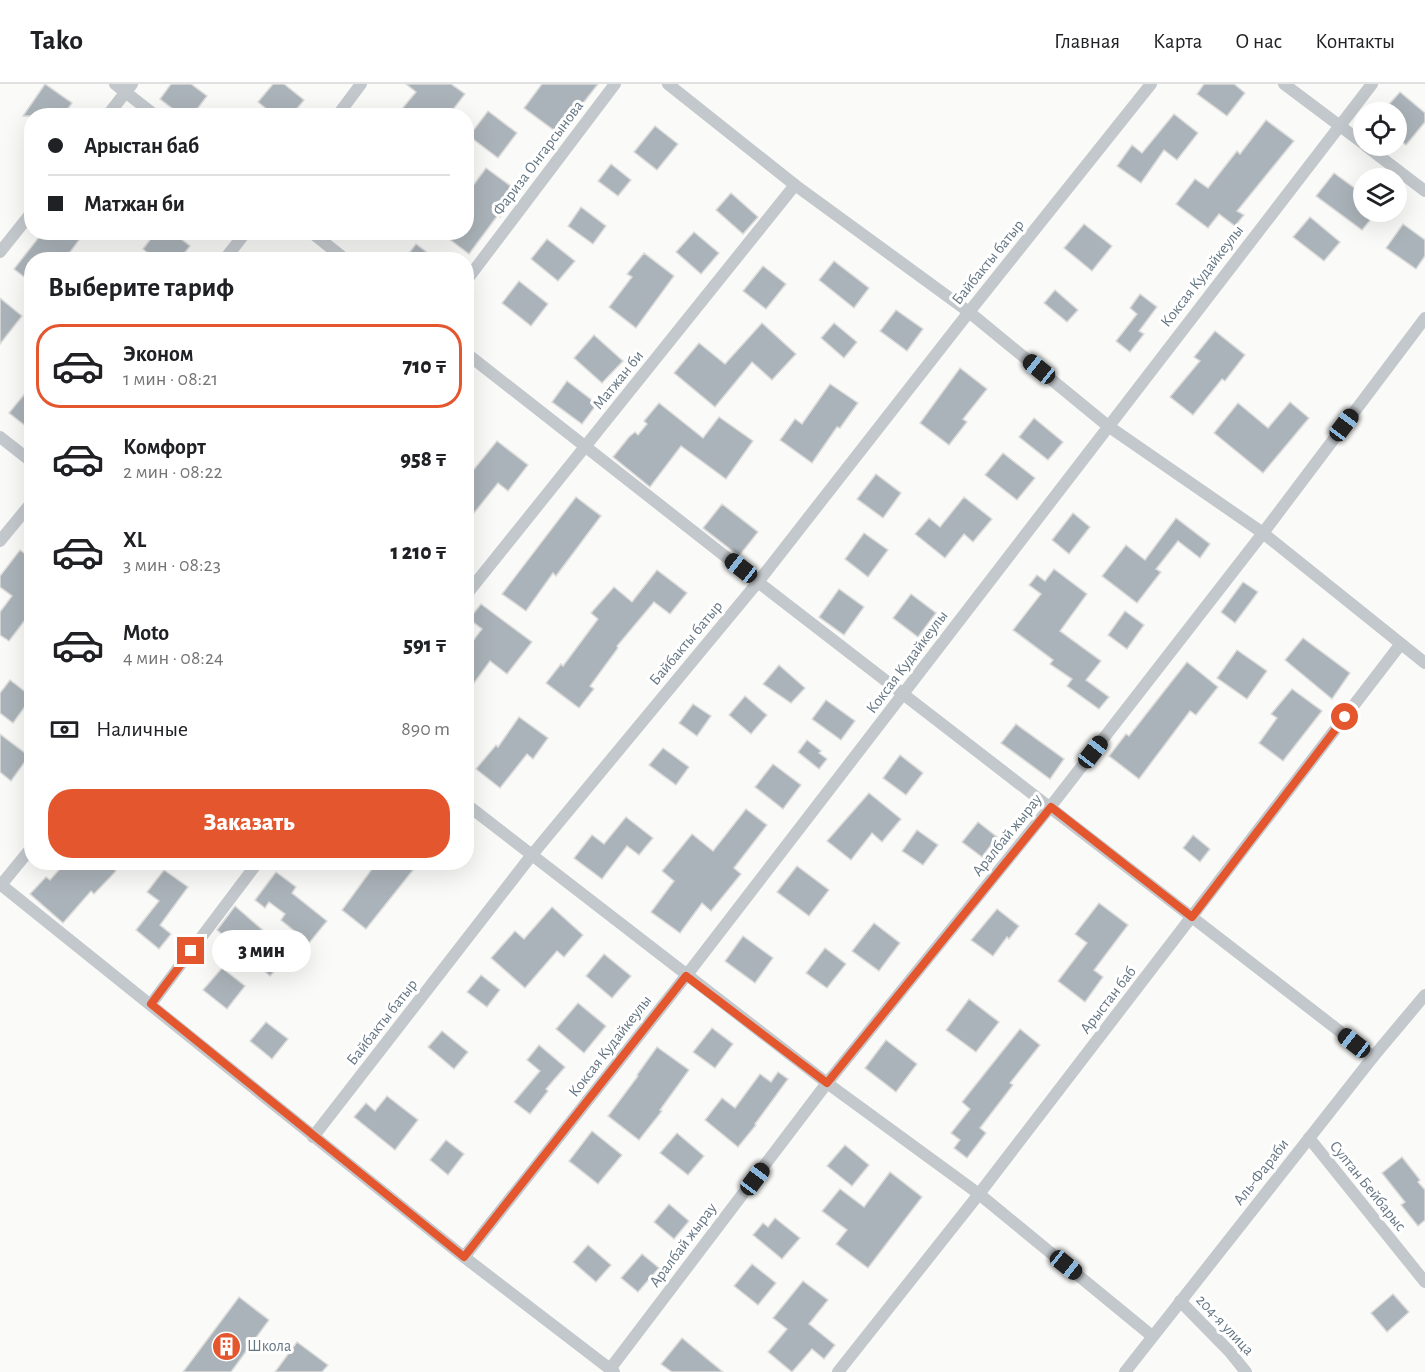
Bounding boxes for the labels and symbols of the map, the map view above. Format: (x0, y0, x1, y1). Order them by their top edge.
street label: Фариза Онгарсынова (490, 98, 586, 218)
street label: Байбакты батыр (949, 216, 1027, 308)
street label: Коксая Кудайкеулы (1157, 222, 1247, 330)
street label: Матжан би (590, 348, 646, 412)
car (1019, 351, 1059, 387)
car (1326, 405, 1362, 445)
car (721, 550, 761, 586)
street label: Байбакты батыр (646, 598, 726, 688)
street label: Коксая Кудайкеулы (863, 608, 952, 717)
route start (1331, 703, 1358, 730)
car (1075, 732, 1111, 772)
street label: Аралбай жырау (969, 791, 1046, 880)
callout: 3 мин (212, 930, 311, 972)
route end (177, 937, 204, 964)
street label: Арыстан баб (1077, 963, 1139, 1037)
street label: Байбакты батыр (344, 976, 420, 1068)
street label: Коксая Кудайкеулы (565, 992, 655, 1100)
car (1334, 1025, 1374, 1061)
street label: Аль-Фараби (1230, 1136, 1292, 1208)
street label: Султан Бейбарыс (1326, 1138, 1409, 1235)
car (737, 1159, 773, 1199)
street label: Аралбай жырау (646, 1200, 721, 1291)
car (1046, 1247, 1086, 1283)
street label: 204-я улица (1192, 1292, 1257, 1359)
building icon: Школа (210, 1330, 242, 1362)
place label: Школа (247, 1338, 291, 1354)

